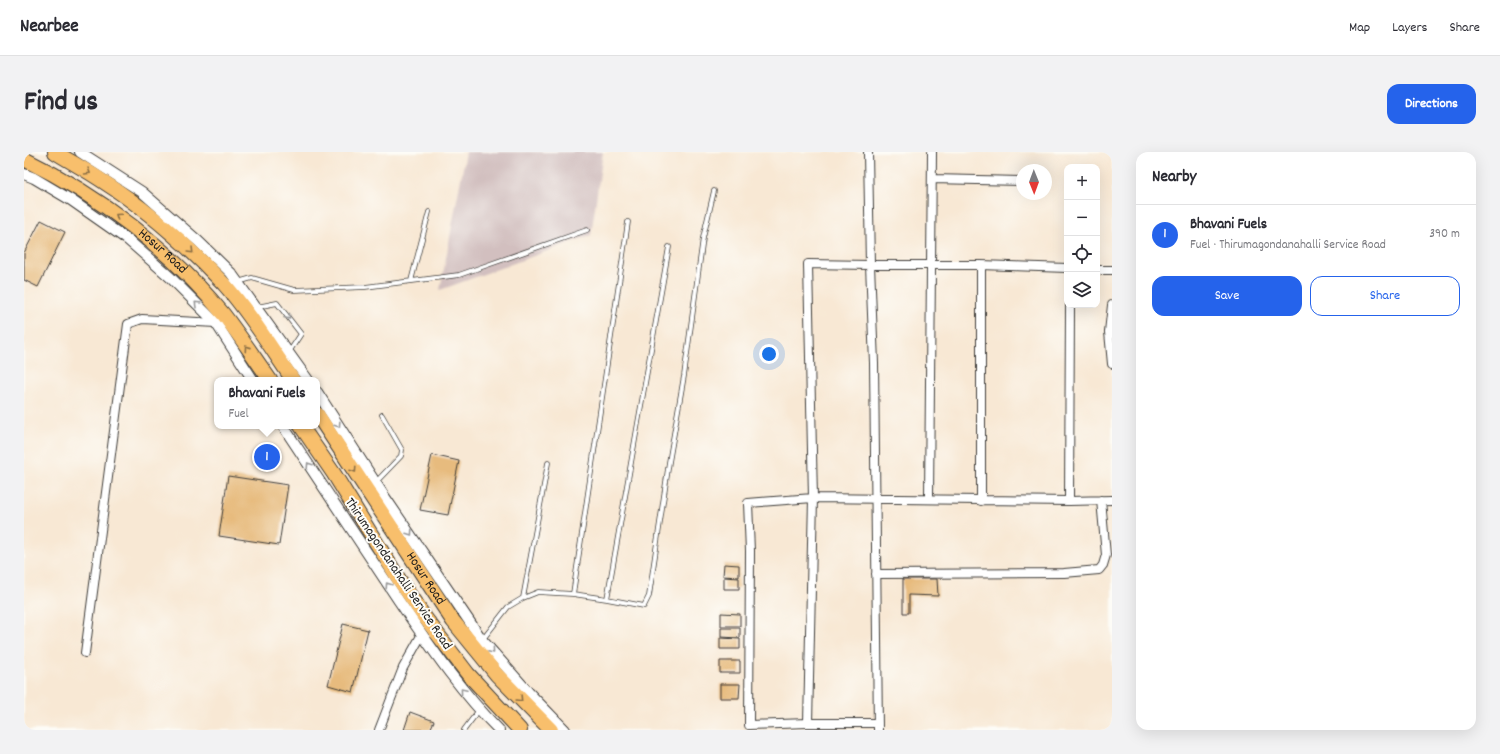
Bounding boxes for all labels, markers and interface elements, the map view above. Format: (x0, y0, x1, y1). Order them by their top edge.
text: Nearbee (20, 14, 79, 41)
text: Map (1349, 18, 1370, 38)
text: Layers (1392, 18, 1427, 38)
text: Share (1449, 18, 1480, 38)
text: Find us (24, 84, 98, 124)
button: Directions (1387, 84, 1476, 124)
north arrow (1016, 164, 1052, 200)
map controls (1064, 164, 1100, 308)
button: + (1064, 164, 1100, 200)
text: Nearby (1152, 166, 1196, 190)
one-way arrow (84, 167, 91, 175)
button: − (1064, 200, 1100, 236)
one-way arrow (115, 214, 122, 221)
text: Bhavani Fuels (1190, 214, 1267, 236)
street label: Hosur Road (133, 224, 192, 279)
text: 1 (1164, 225, 1166, 244)
text: 390 m (1429, 225, 1460, 244)
button: locate (1064, 236, 1100, 272)
text: Fuel · Thirumagondanahalli Service Road (1190, 236, 1386, 255)
one-way arrow (186, 246, 194, 254)
button: layers (1064, 272, 1100, 308)
button: Save (1152, 276, 1302, 316)
button: Share (1310, 276, 1460, 316)
one-way arrow (194, 301, 202, 309)
one-way arrow (283, 313, 290, 320)
your location (759, 344, 779, 364)
one-way arrow (244, 345, 252, 352)
popup (214, 377, 320, 429)
text: Bhavani Fuels (228, 383, 306, 405)
text: Fuel (228, 405, 249, 424)
one-way arrow (333, 421, 341, 428)
pin: 1 (254, 442, 280, 472)
one-way arrow (306, 462, 314, 469)
one-way arrow (349, 466, 357, 473)
street label: Thirumagondanahalli Service Road (340, 494, 456, 654)
one-way arrow (405, 529, 412, 536)
street label: Hosur Road (400, 548, 450, 609)
one-way arrow (385, 582, 393, 589)
one-way arrow (488, 647, 495, 654)
one-way arrow (461, 688, 468, 696)
one-way arrow (516, 694, 523, 702)

